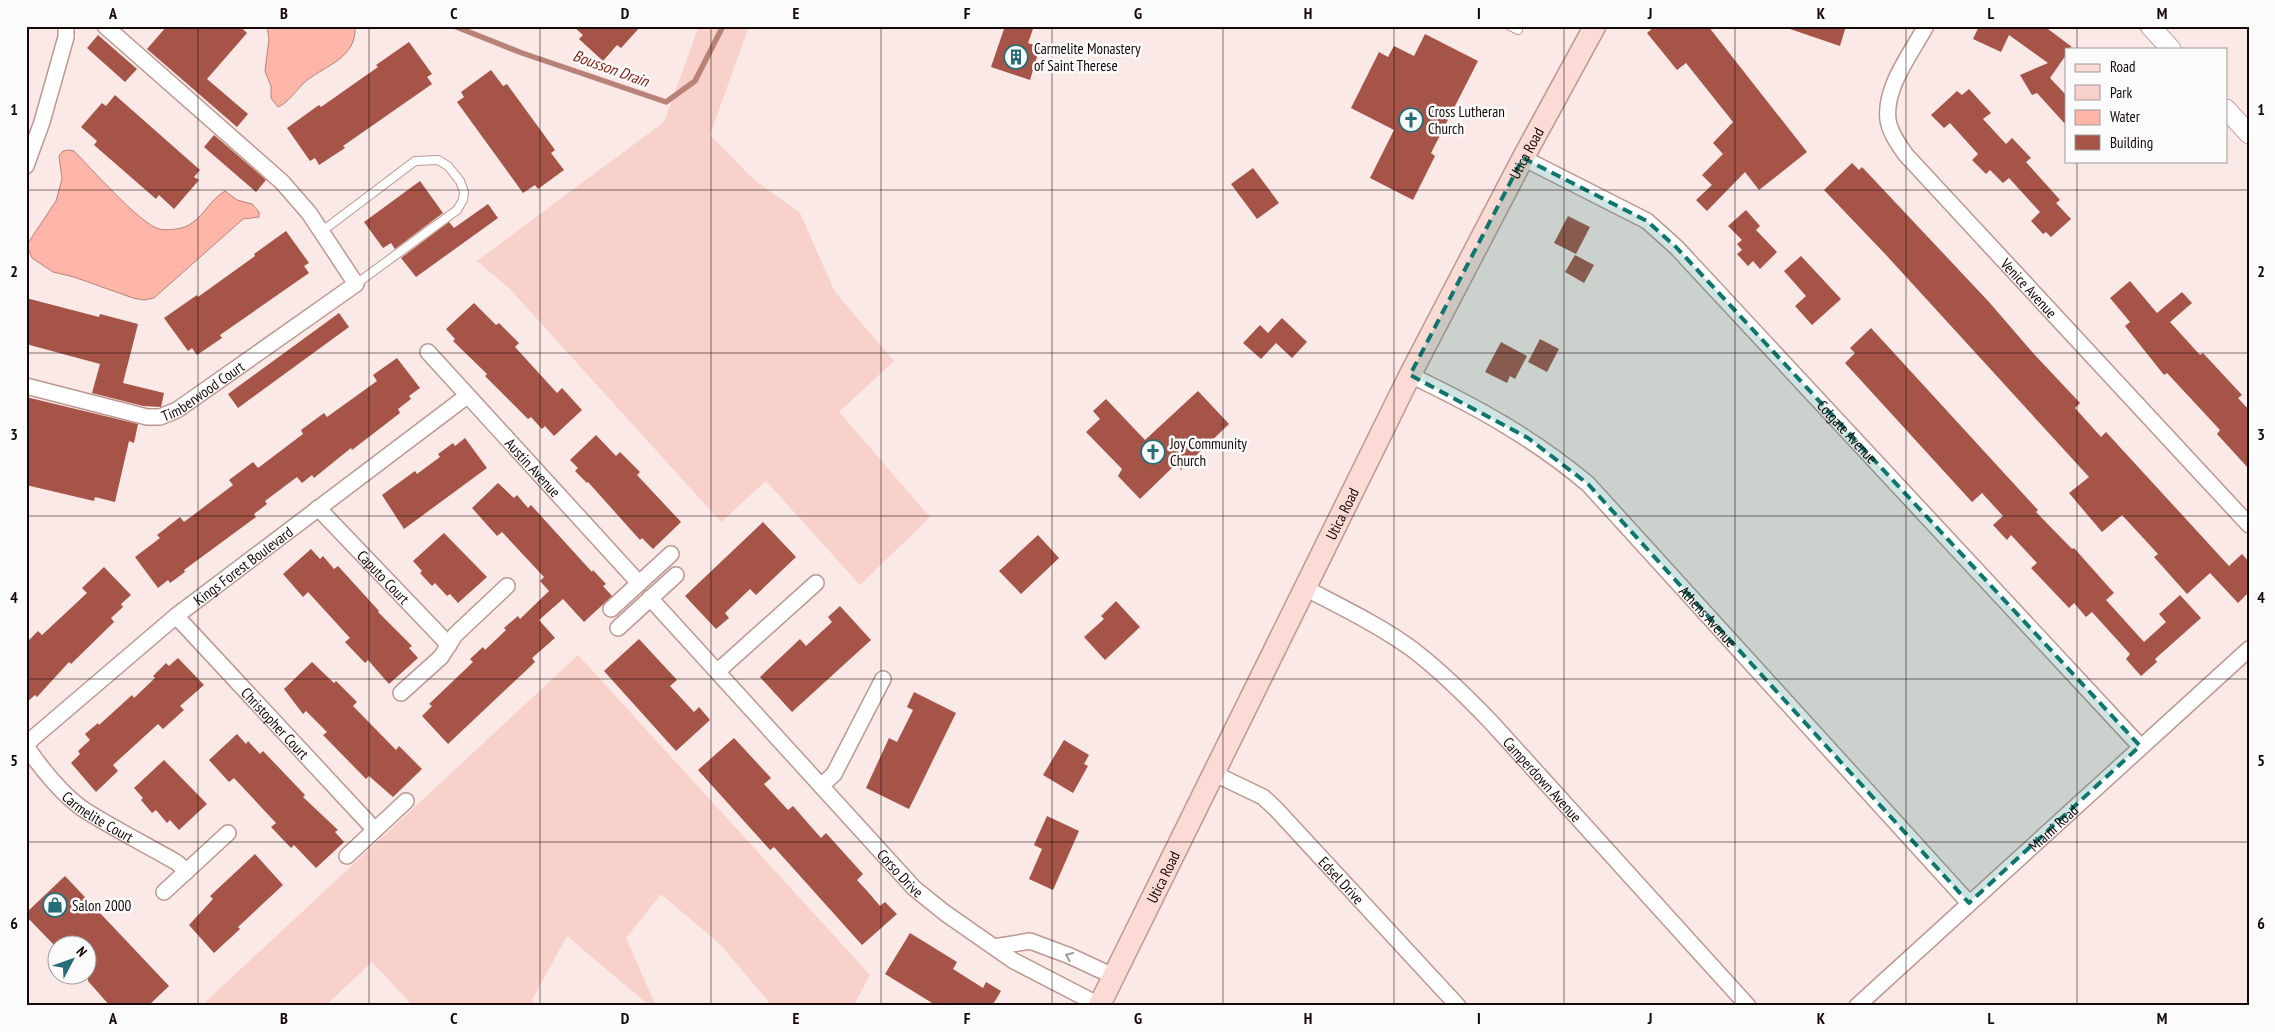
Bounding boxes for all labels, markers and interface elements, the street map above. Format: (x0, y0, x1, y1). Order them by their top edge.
text: A (108, 3, 118, 23)
text: B (280, 3, 288, 23)
text: C (450, 3, 458, 23)
text: D (621, 3, 630, 23)
text: E (793, 3, 800, 23)
text: F (964, 3, 971, 23)
text: G (1134, 3, 1142, 23)
text: H (1304, 3, 1312, 23)
text: I (1477, 3, 1481, 23)
text: J (1647, 3, 1652, 23)
text: K (1817, 3, 1826, 23)
text: L (1988, 3, 1995, 23)
text: M (2157, 3, 2167, 23)
place label: Carmelite Monastery of Saint Therese (1034, 39, 1141, 75)
building icon: Carmelite Monastery of Saint Therese (1003, 44, 1029, 70)
water label: Bousson Drain (570, 45, 653, 91)
legend (2065, 48, 2228, 162)
text: Road (2110, 57, 2136, 76)
text: Park (2110, 83, 2132, 102)
text: 1 (10, 99, 18, 119)
text: 1 (2257, 99, 2265, 119)
place label: Cross Lutheran Church (1428, 102, 1505, 138)
church icon: Cross Lutheran Church (1398, 107, 1424, 133)
text: Water (2110, 107, 2141, 126)
street label: Utica Road (1504, 124, 1547, 182)
text: Building (2110, 133, 2153, 152)
street label: Venice Avenue (1996, 253, 2061, 322)
text: 2 (10, 261, 18, 281)
text: 2 (2257, 261, 2265, 281)
street label: Timberwood Court (158, 356, 248, 425)
street label: Colgate Avenue (1813, 396, 1882, 467)
text: 3 (10, 424, 18, 444)
text: 3 (2257, 424, 2265, 444)
street label: Austin Avenue (501, 434, 565, 501)
place label: Joy Community Church (1169, 434, 1247, 470)
church icon: Joy Community Church (1140, 439, 1166, 465)
street label: Utica Road (1321, 485, 1362, 543)
street label: Kings Forest Boulevard (189, 522, 296, 609)
street label: Caputo Court (353, 546, 414, 608)
street label: Athens Avenue (1676, 582, 1741, 651)
text: 4 (10, 587, 18, 607)
text: 4 (2257, 587, 2265, 607)
street label: Christopher Court (237, 683, 313, 763)
street label: Camperdown Avenue (1499, 733, 1586, 826)
text: 5 (10, 750, 18, 770)
text: 5 (2257, 750, 2265, 770)
street label: Carmelite Court (58, 787, 137, 846)
street label: Miami Road (2024, 800, 2082, 855)
street label: Corso Drive (873, 845, 927, 901)
street label: Utica Road (1142, 848, 1183, 906)
street label: Edsel Drive (1315, 852, 1368, 908)
shop icon: Salon 2000 (42, 892, 68, 918)
place label: Salon 2000 (72, 896, 131, 915)
text: 6 (10, 913, 18, 933)
text: 6 (2257, 913, 2265, 933)
north arrow (48, 934, 98, 984)
text: N (73, 943, 91, 960)
one-way arrow (1065, 951, 1074, 962)
text: A (108, 1008, 118, 1028)
text: B (280, 1008, 288, 1028)
text: C (450, 1008, 458, 1028)
text: D (621, 1008, 630, 1028)
text: E (793, 1008, 800, 1028)
text: F (964, 1008, 971, 1028)
text: G (1134, 1008, 1142, 1028)
text: H (1304, 1008, 1312, 1028)
text: I (1477, 1008, 1481, 1028)
text: J (1647, 1008, 1652, 1028)
text: K (1817, 1008, 1826, 1028)
text: L (1988, 1008, 1995, 1028)
text: M (2157, 1008, 2167, 1028)

